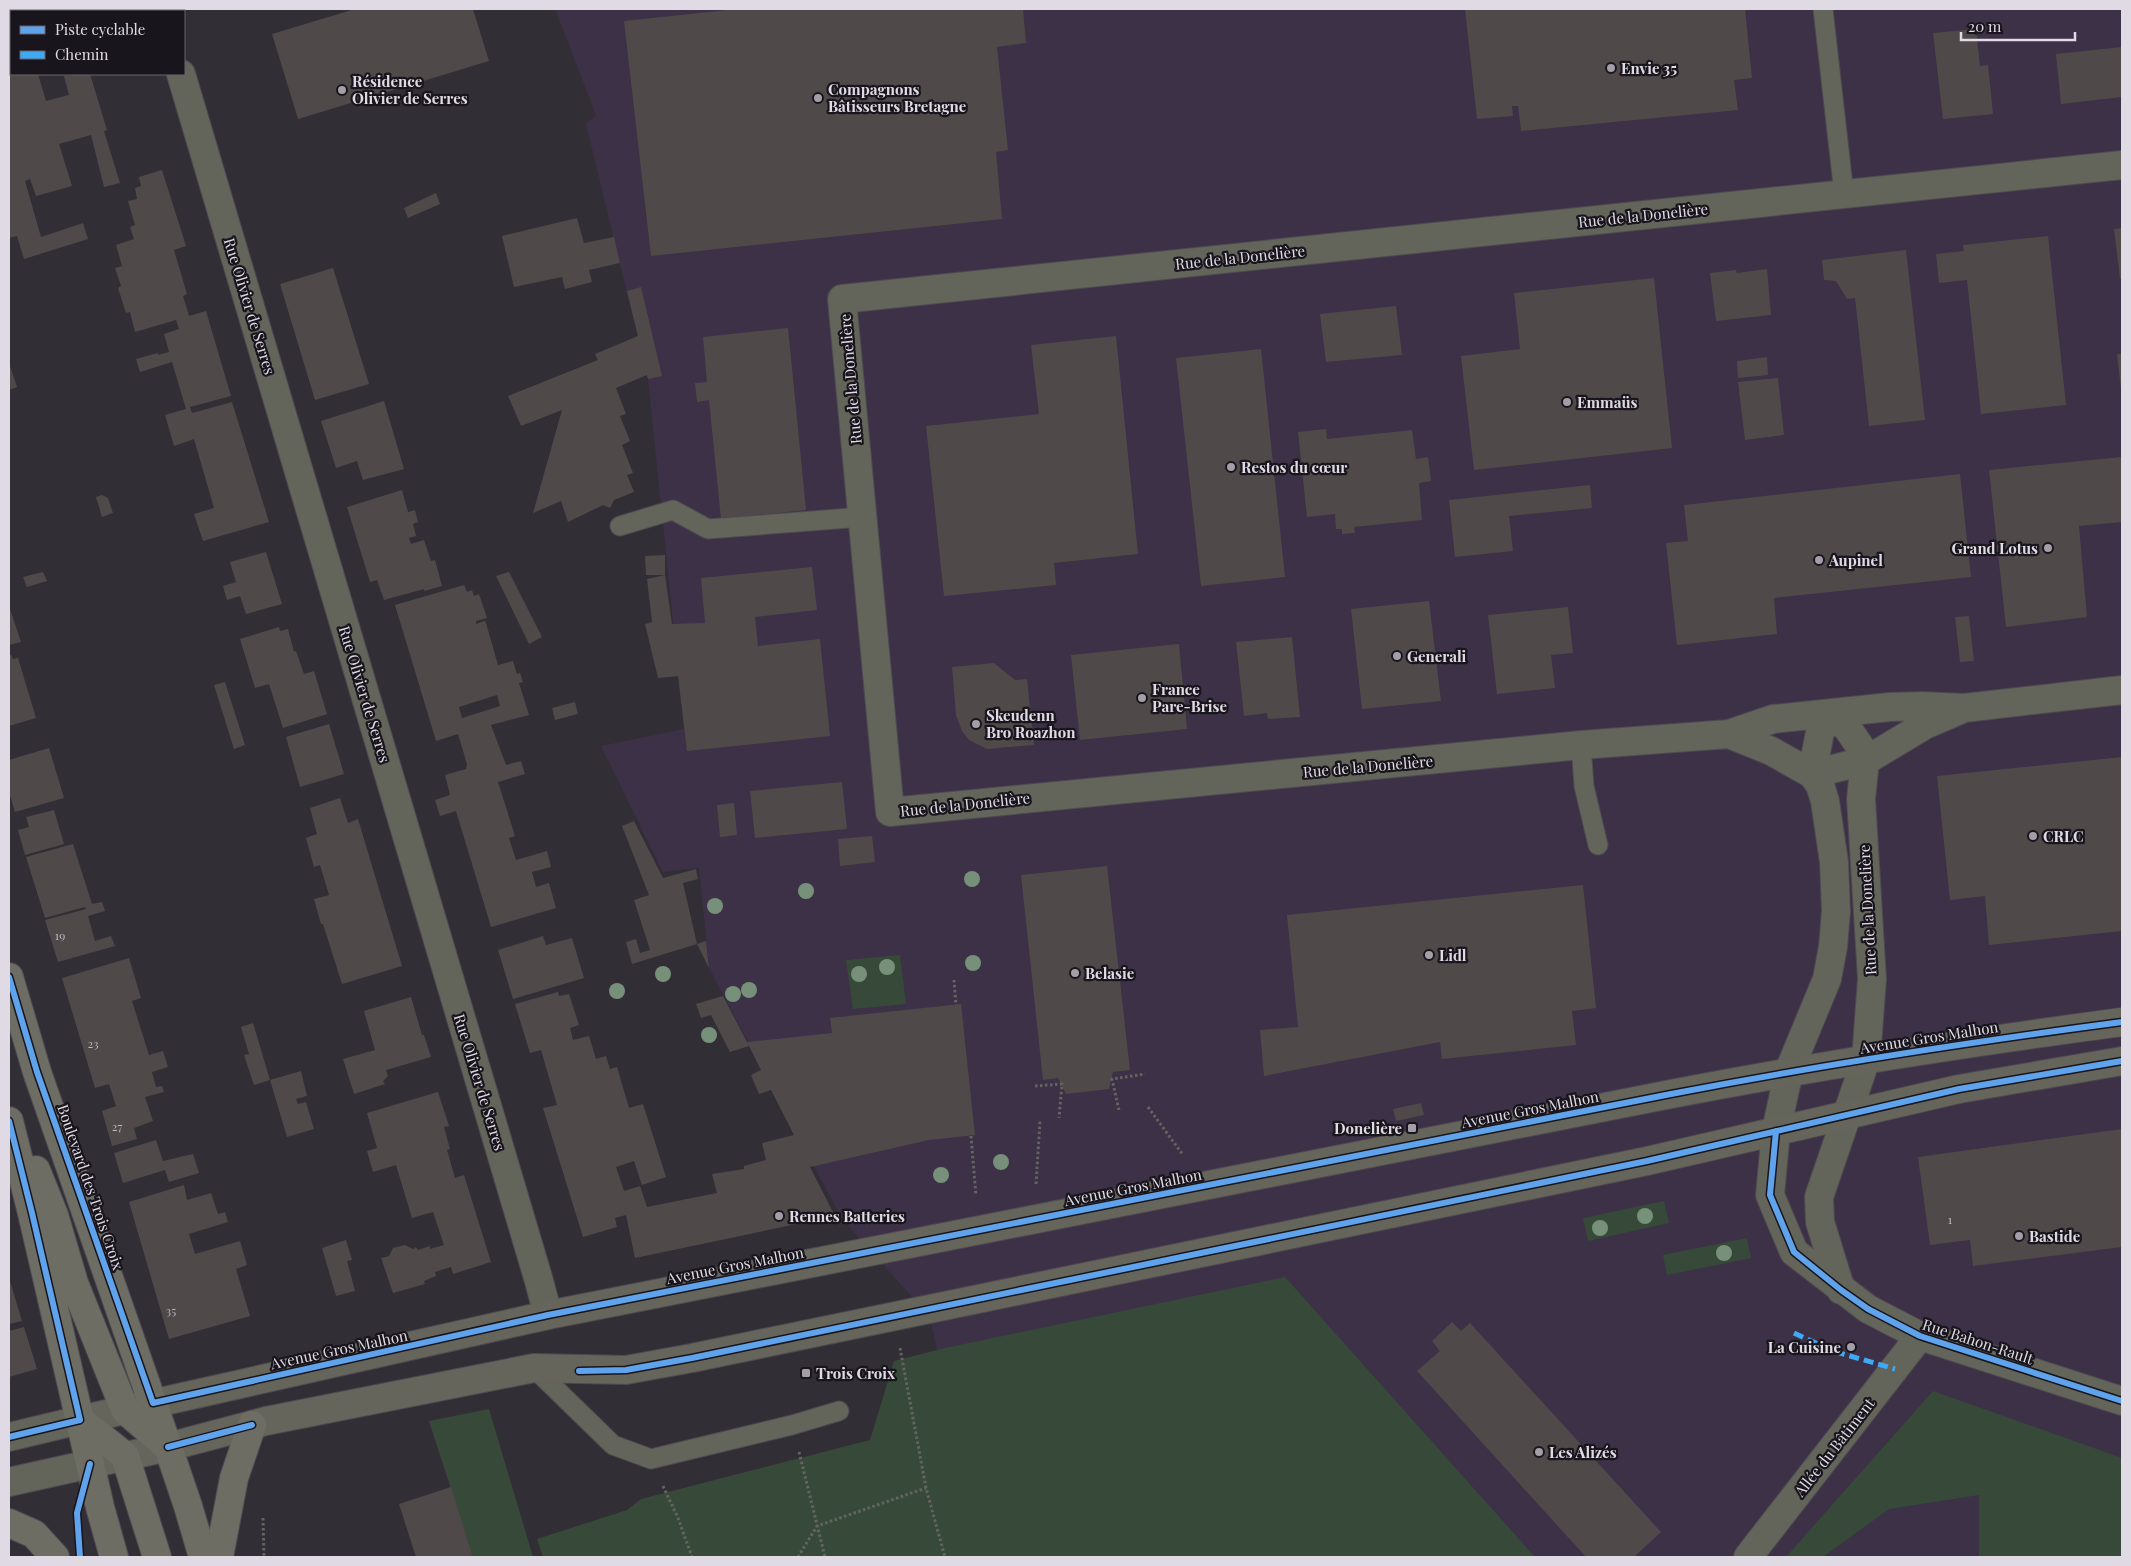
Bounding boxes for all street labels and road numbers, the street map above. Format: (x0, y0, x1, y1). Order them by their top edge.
street label: Rue de la Donelière (1577, 198, 1709, 232)
street label: Rue Olivier de Serres (220, 235, 280, 377)
street label: Rue de la Donelière (1174, 240, 1306, 274)
street label: Rue de la Donelière (834, 313, 866, 445)
street label: Rue Olivier de Serres (335, 623, 395, 765)
street label: Rue de la Donelière (1302, 750, 1434, 782)
street label: Rue de la Donelière (899, 787, 1031, 821)
street label: Rue de la Donelière (1854, 844, 1880, 976)
street label: Rue Olivier de Serres (450, 1011, 510, 1153)
street label: Avenue Gros Malhon (1858, 1016, 2000, 1058)
street label: Avenue Gros Malhon (1459, 1086, 1600, 1132)
street label: Boulevard des Trois Croix (53, 1102, 129, 1273)
street label: Avenue Gros Malhon (1062, 1164, 1203, 1210)
street label: Avenue Gros Malhon (664, 1242, 805, 1288)
street label: Rue Bahon-Rault (1920, 1314, 2037, 1369)
street label: Avenue Gros Malhon (268, 1325, 409, 1373)
street label: Allée du Bâtiment (1789, 1393, 1879, 1501)

